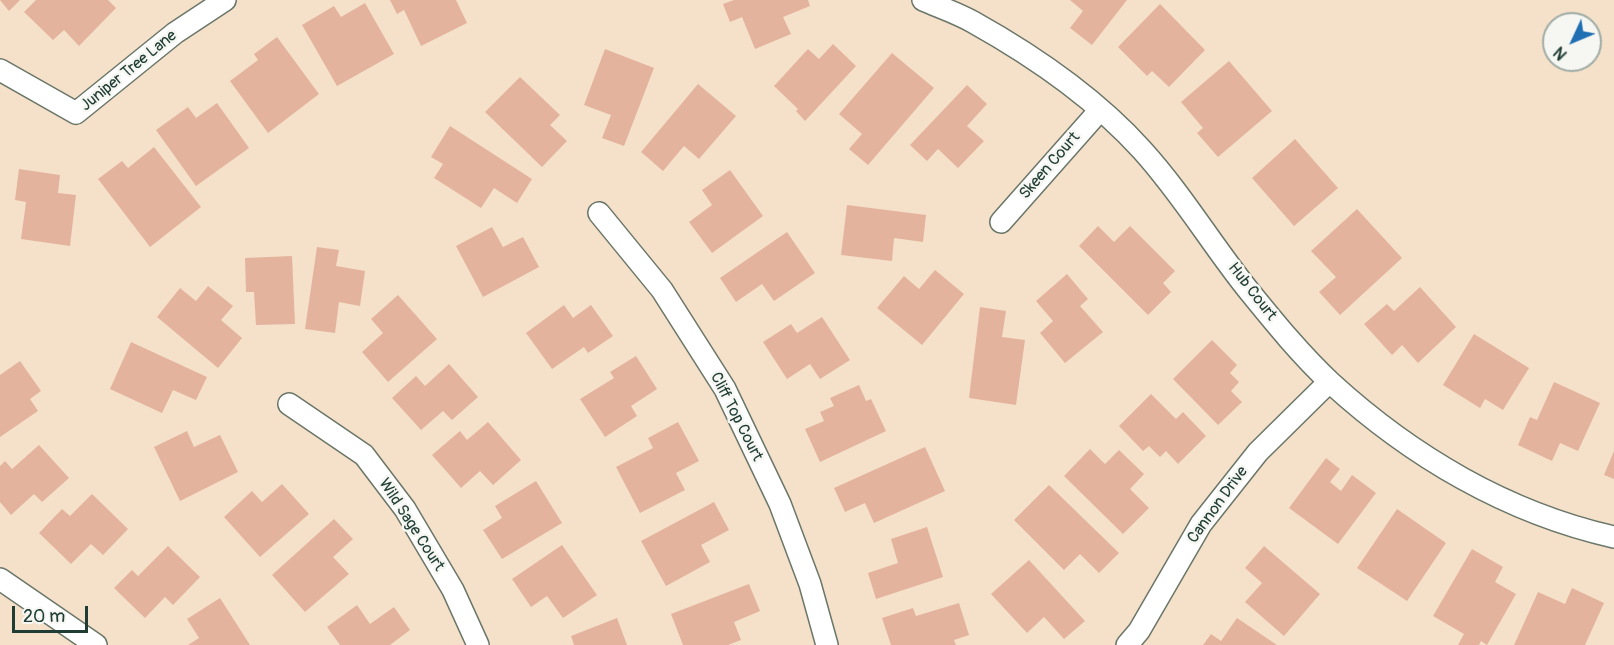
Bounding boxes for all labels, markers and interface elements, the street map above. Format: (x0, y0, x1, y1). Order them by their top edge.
north arrow (1542, 12, 1602, 72)
street label: Juniper Tree Lane (77, 26, 181, 116)
text: N (1550, 42, 1571, 64)
street label: Skeen Court (1016, 129, 1084, 203)
street label: Hub Court (1223, 259, 1281, 325)
street label: Cliff Top Court (705, 369, 767, 465)
street label: Cannon Drive (1184, 463, 1252, 547)
street label: Wild Sage Court (374, 475, 448, 575)
scale bar (15, 594, 92, 632)
text: 20 m (23, 605, 65, 628)

